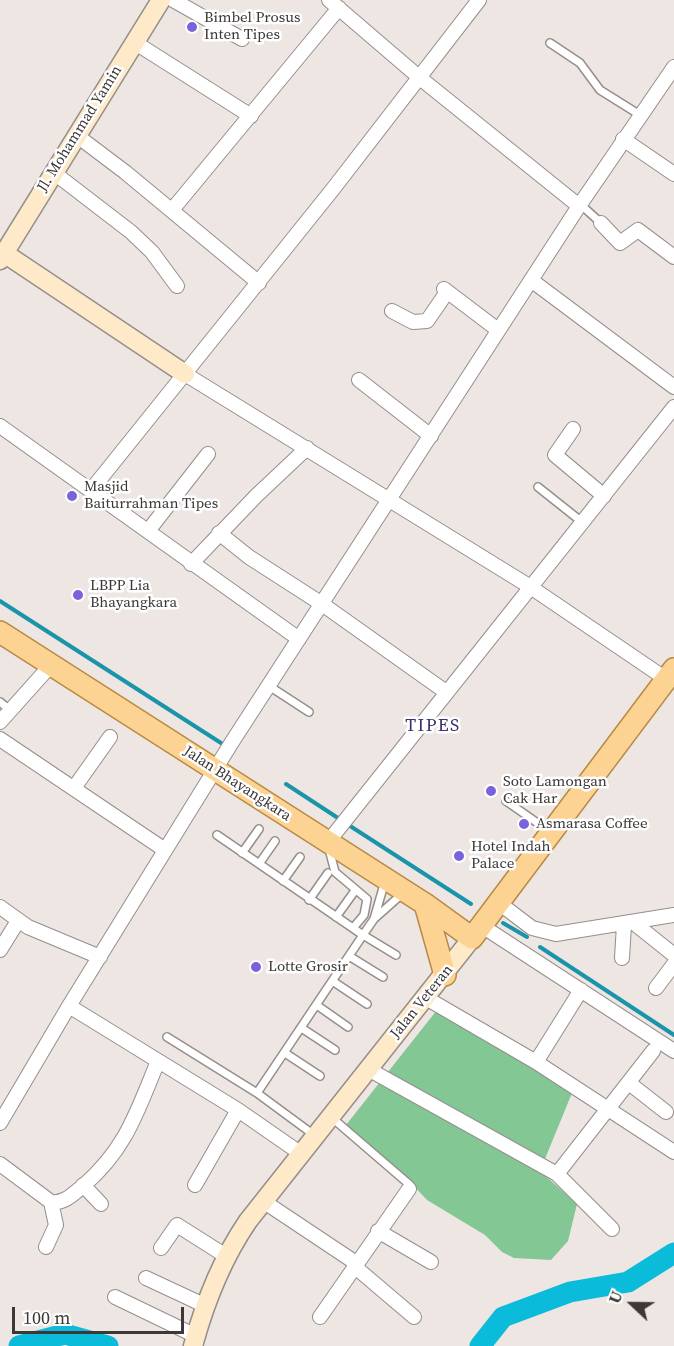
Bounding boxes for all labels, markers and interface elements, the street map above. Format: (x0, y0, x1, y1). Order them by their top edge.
place label: Bimbel Prosus Inten Tipes (204, 9, 300, 44)
marker: Bimbel Prosus Inten Tipes (185, 20, 199, 34)
street label: Jl. Mohammad Yamin (34, 63, 126, 195)
place label: Masjid Baiturrahman Tipes (84, 478, 218, 513)
marker: Masjid Baiturrahman Tipes (65, 489, 79, 503)
place label: LBPP Lia Bhayangkara (90, 577, 177, 612)
marker: LBPP Lia Bhayangkara (71, 588, 85, 602)
district label: TIPES (405, 715, 461, 737)
street label: Jalan Bhayangkara (180, 743, 294, 825)
place label: Soto Lamongan Cak Har (503, 773, 607, 808)
marker: Soto Lamongan Cak Har (484, 784, 498, 798)
place label: Asmarasa Coffee (536, 815, 648, 833)
marker: Asmarasa Coffee (517, 817, 531, 831)
place label: Hotel Indah Palace (471, 838, 551, 873)
marker: Hotel Indah Palace (452, 849, 466, 863)
place label: Lotte Grosir (268, 958, 348, 976)
marker: Lotte Grosir (249, 960, 263, 974)
street label: Jalan Veteran (387, 962, 457, 1042)
north arrow (602, 1274, 662, 1334)
text: U (603, 1288, 628, 1307)
scale bar (15, 1295, 188, 1333)
text: 100 m (23, 1305, 70, 1330)

